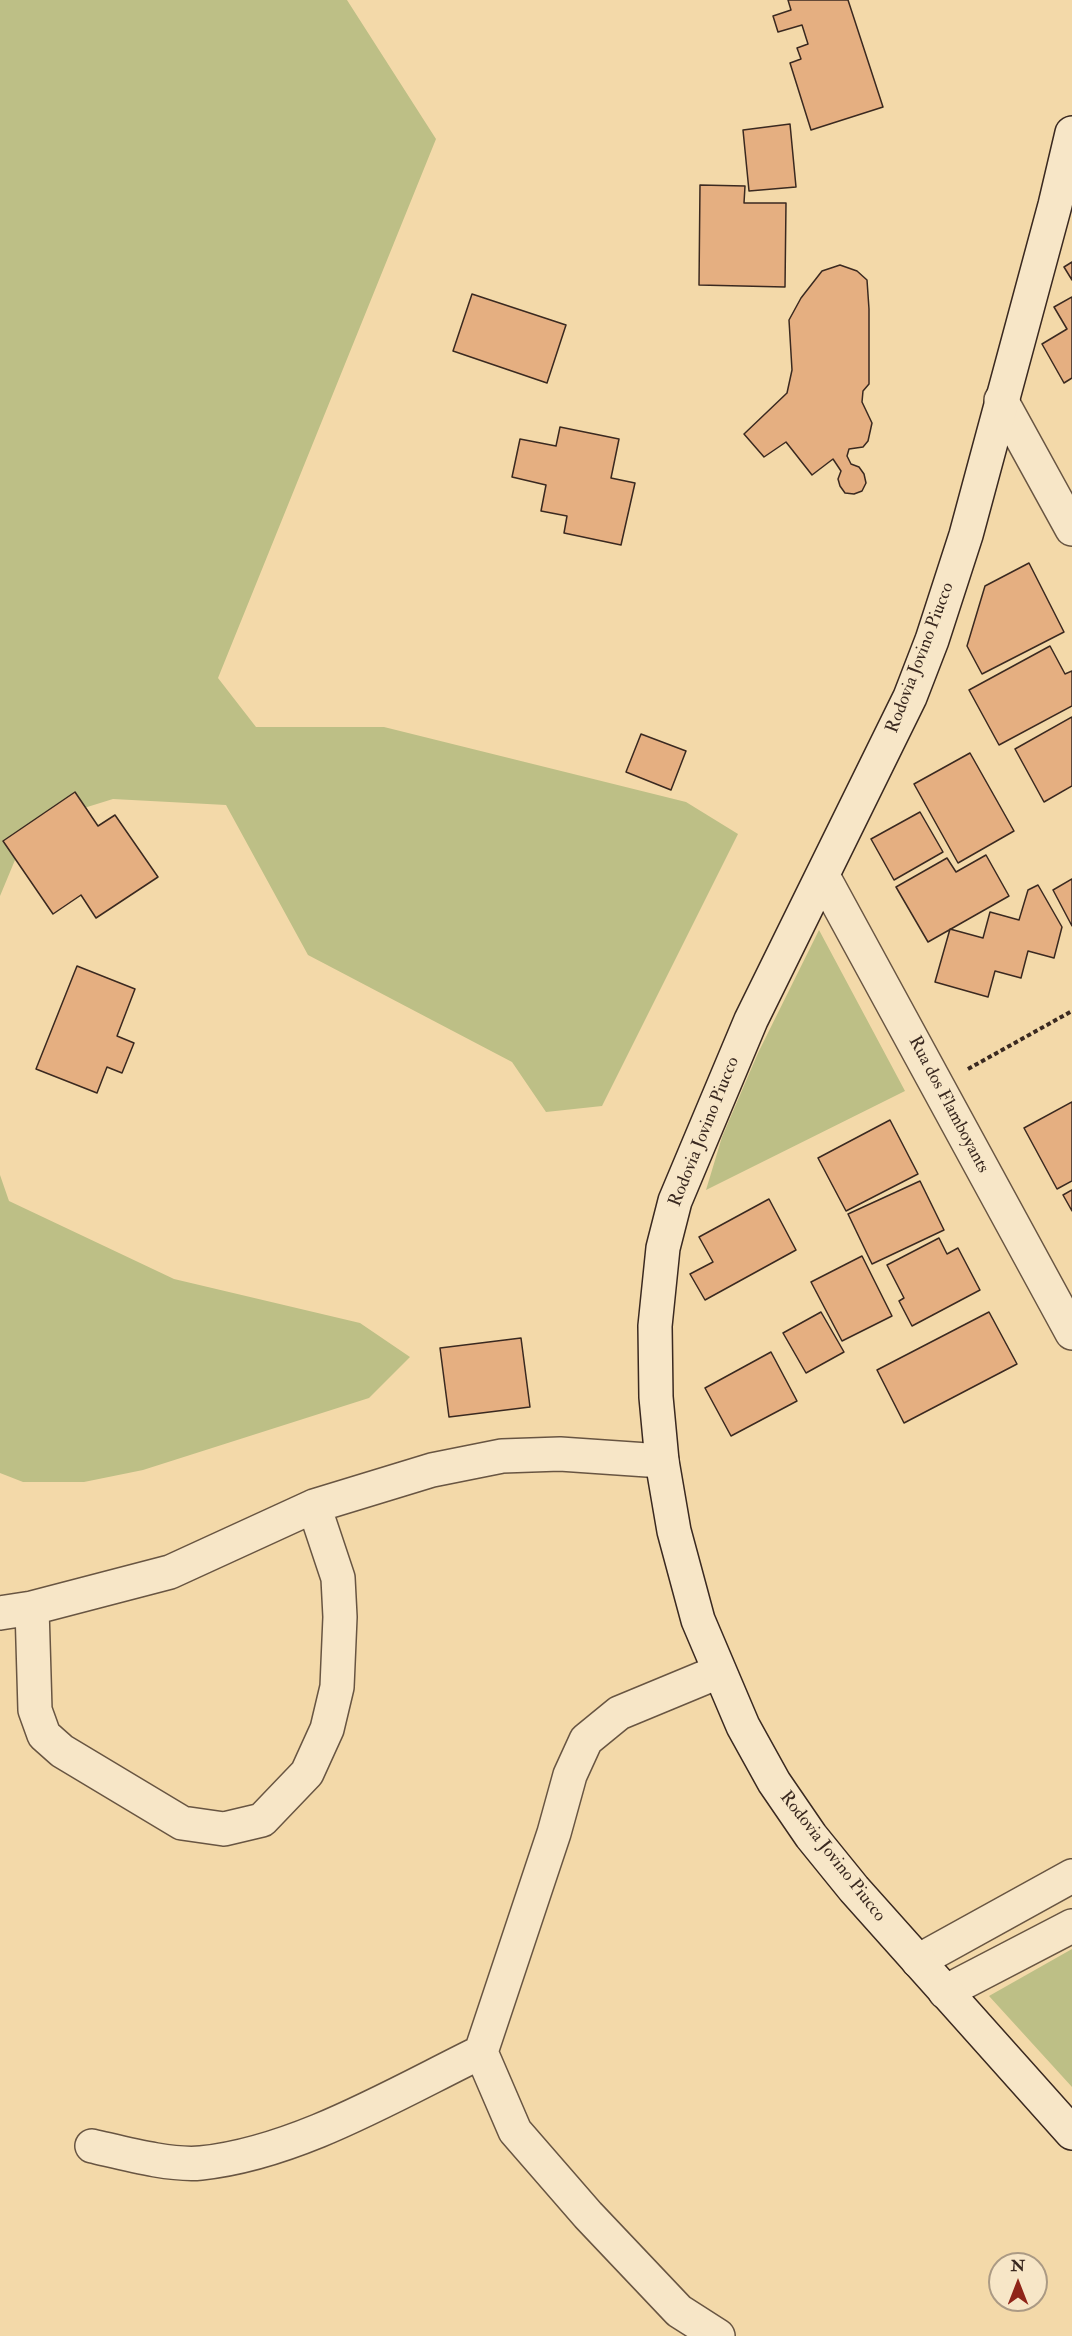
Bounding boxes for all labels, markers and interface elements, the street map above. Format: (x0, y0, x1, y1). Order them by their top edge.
street label: Rodovia Jovino Piucco (882, 580, 960, 736)
street label: Rua dos Flamboyants (903, 1033, 993, 1177)
street label: Rodovia Jovino Piucco (665, 1054, 745, 1210)
street label: Rodovia Jovino Piucco (774, 1787, 890, 1927)
north arrow (988, 2252, 1048, 2312)
text: N (1011, 2256, 1025, 2276)

